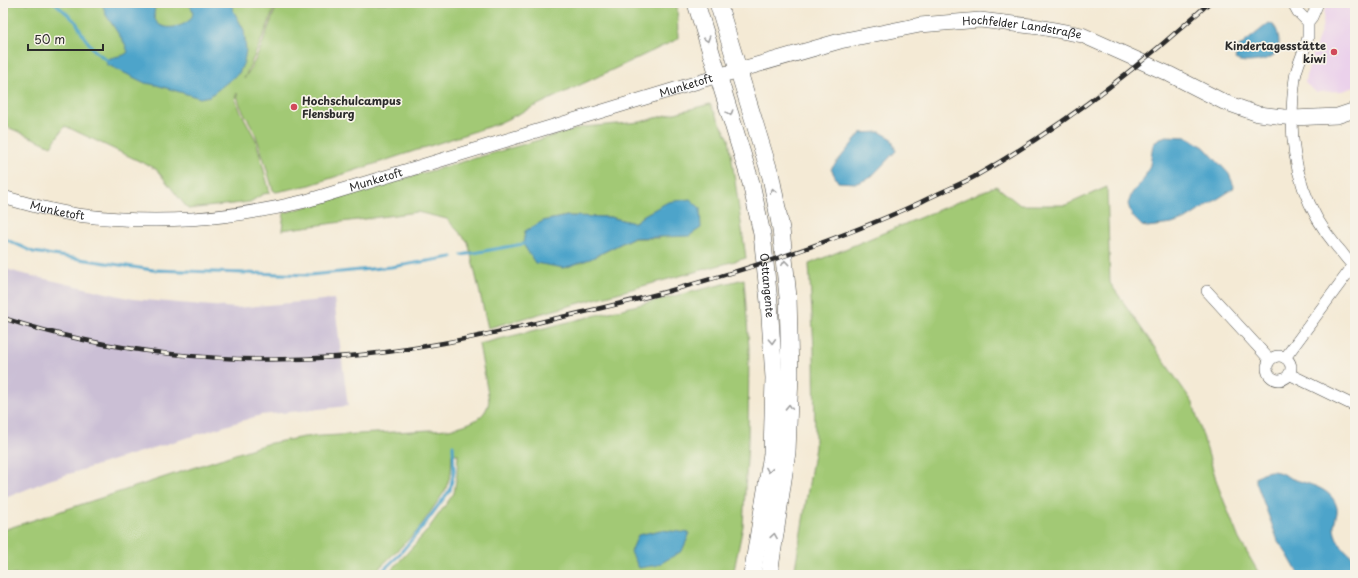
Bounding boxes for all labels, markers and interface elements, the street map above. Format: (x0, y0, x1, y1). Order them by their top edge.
street label: Hochfelder Landstraße (961, 11, 1083, 43)
scale bar (28, 26, 103, 52)
text: 50 m (34, 30, 65, 48)
one-way arrow (702, 36, 711, 43)
place label: Kindertagesstätte kiwi (1225, 37, 1326, 67)
marker: Kindertagesstätte kiwi (1329, 47, 1339, 57)
street label: Munketoft (657, 69, 715, 101)
place label: Hochschulcampus Flensburg (302, 92, 401, 122)
marker: Hochschulcampus Flensburg (289, 102, 299, 112)
one-way arrow (725, 109, 734, 116)
street label: Munketoft (347, 163, 405, 195)
one-way arrow (770, 188, 778, 194)
street label: Munketoft (28, 196, 86, 224)
street label: Osttangente (756, 252, 779, 318)
one-way arrow (780, 260, 789, 266)
one-way arrow (767, 338, 776, 344)
one-way arrow (785, 404, 793, 410)
one-way arrow (766, 467, 774, 473)
one-way arrow (769, 533, 778, 540)

